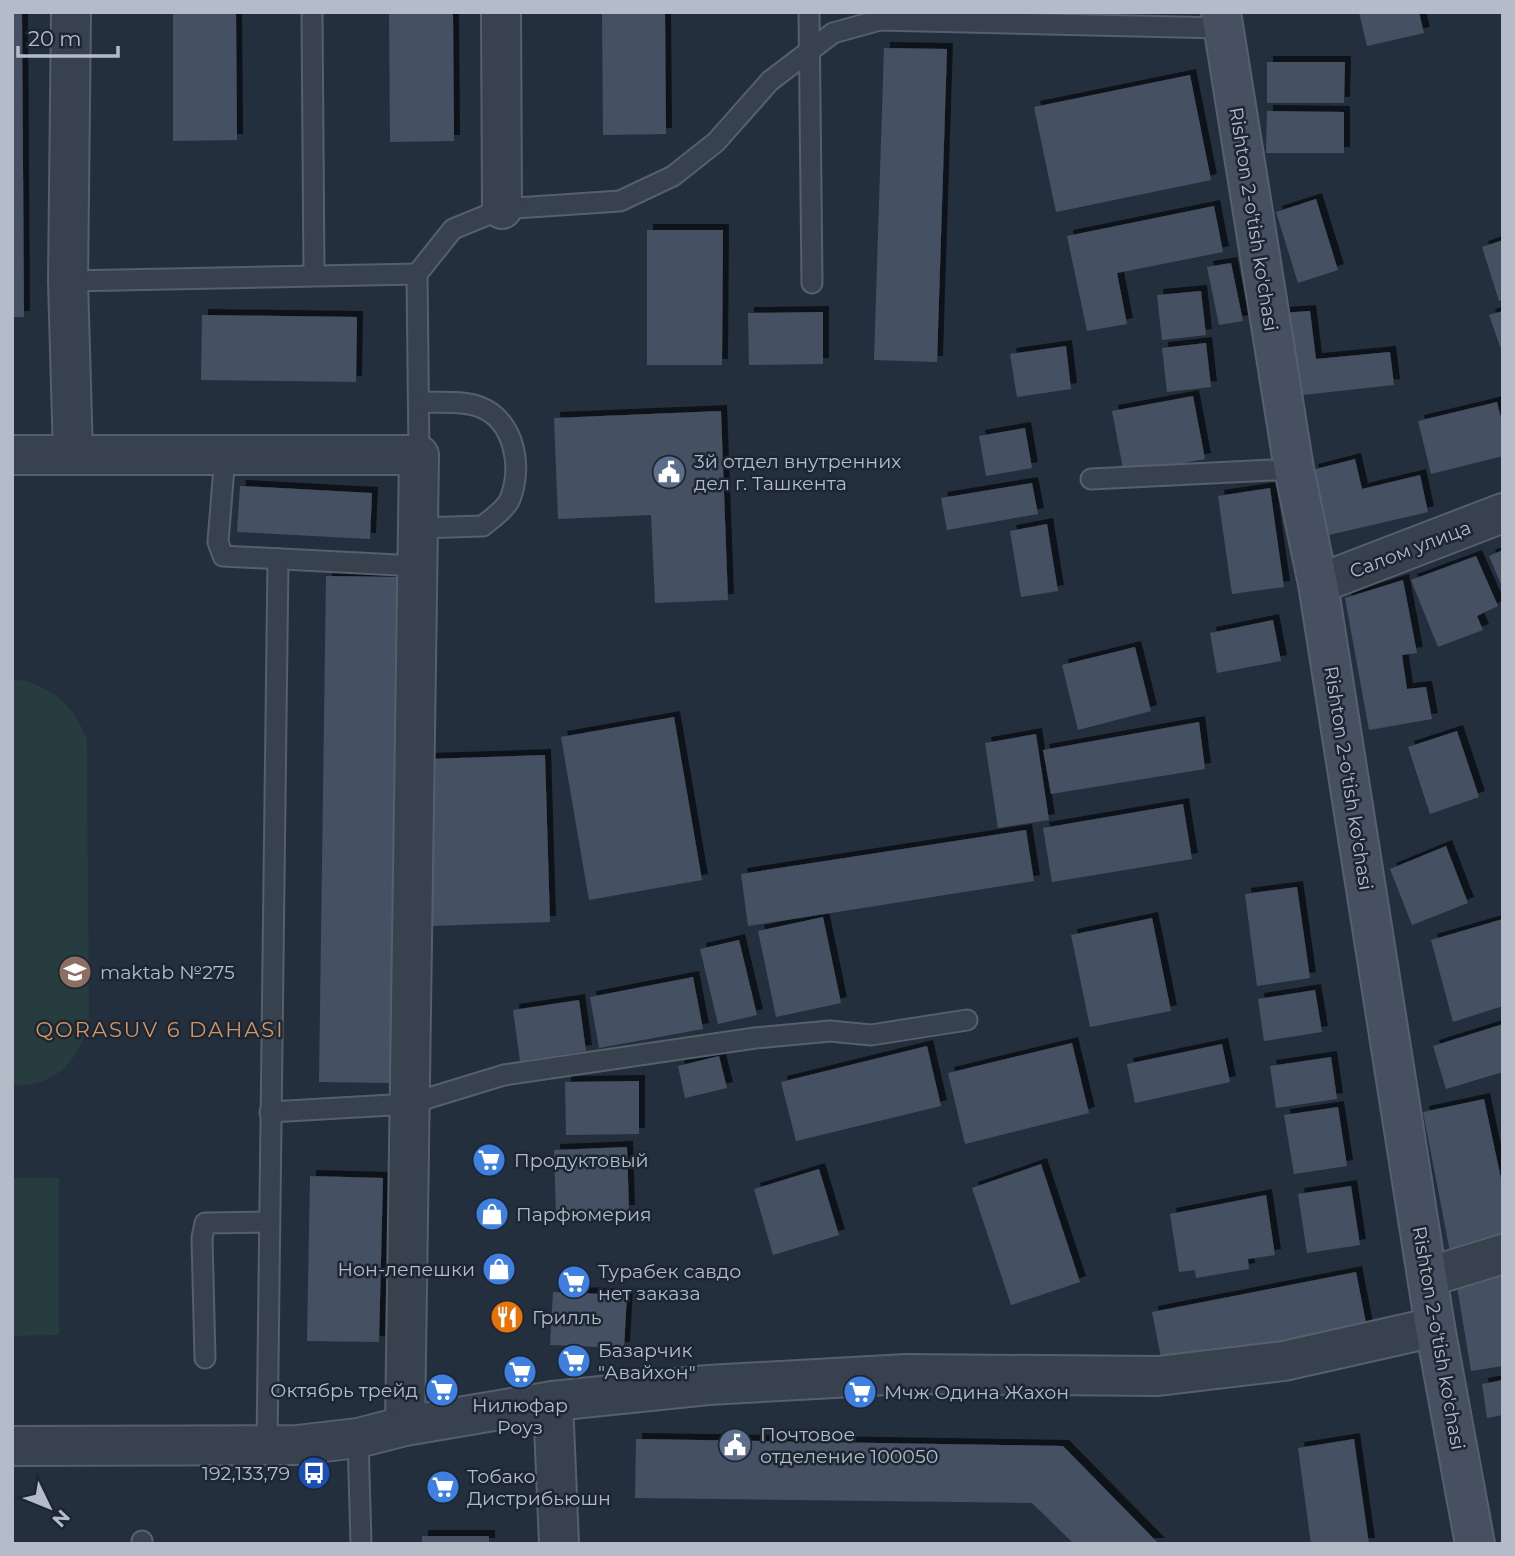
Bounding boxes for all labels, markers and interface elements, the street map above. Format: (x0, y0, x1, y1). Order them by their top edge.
scale bar (18, 14, 117, 58)
text: 20 m (28, 26, 82, 51)
street label: Rishton 2-o'tish ko'chasi (1224, 105, 1283, 333)
place label: 3й отдел внутренних дел г. Ташкента (694, 450, 901, 495)
public building icon: 3й отдел внутренних дел г. Ташкента (650, 453, 688, 491)
street label: Салом улица (1346, 516, 1474, 583)
street label: Rishton 2-o'tish ko'chasi (1319, 664, 1378, 892)
school or university icon: maktab №275 (56, 953, 94, 991)
place label: maktab №275 (100, 961, 235, 984)
district label: QORASUV 6 DAHASI (35, 1017, 285, 1042)
supermarket icon: Продуктовый (470, 1141, 508, 1179)
place label: Продуктовый (514, 1149, 649, 1172)
shop icon: Парфюмерия (473, 1195, 511, 1233)
place label: Парфюмерия (516, 1203, 652, 1226)
street label: Rishton 2-o'tish ko'chasi (1408, 1224, 1470, 1452)
shop icon: Нон-лепешки (480, 1250, 518, 1288)
place label: Нон-лепешки (337, 1258, 475, 1281)
place label: Турабек савдо нет заказа (598, 1260, 741, 1305)
supermarket icon: Турабек савдо нет заказа (555, 1263, 593, 1301)
restaurant icon: Грилль (488, 1298, 526, 1336)
place label: Грилль (532, 1306, 602, 1329)
place label: Базарчик "Авайхон" (598, 1339, 696, 1384)
supermarket icon: Базарчик "Авайхон" (555, 1342, 593, 1380)
supermarket icon: Нилюфар Роуз (501, 1353, 539, 1391)
supermarket icon: Октябрь трейд (423, 1371, 461, 1409)
supermarket icon: Мчж Одина Жахон (841, 1373, 879, 1411)
place label: Октябрь трейд (270, 1379, 418, 1402)
place label: Мчж Одина Жахон (884, 1381, 1069, 1404)
place label: Нилюфар Роуз (472, 1394, 568, 1439)
place label: Почтовое отделение 100050 (760, 1423, 938, 1468)
public building icon: Почтовое отделение 100050 (716, 1426, 754, 1464)
bus stop icon: 192,133,79 (295, 1454, 333, 1492)
place label: 192,133,79 (202, 1462, 290, 1485)
place label: Тобако Дистрибьюшн (467, 1465, 611, 1510)
supermarket icon: Тобако Дистрибьюшн (424, 1468, 462, 1506)
north arrow (14, 1472, 84, 1542)
text: N (47, 1505, 75, 1532)

